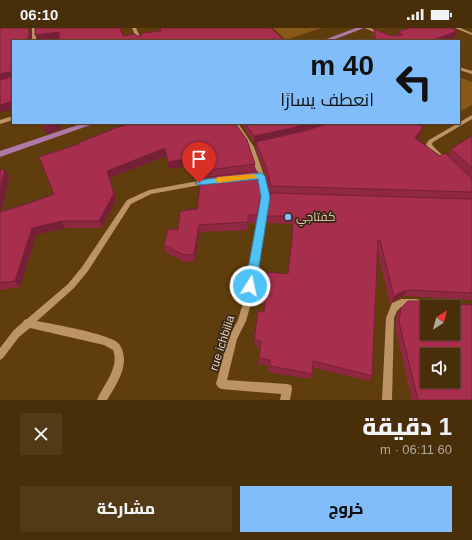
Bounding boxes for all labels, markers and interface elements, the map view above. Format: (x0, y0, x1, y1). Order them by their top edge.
text: 06:10 (20, 6, 58, 23)
text: 40 m (310, 50, 374, 81)
icon: left (388, 56, 440, 108)
text: انعطف يسارًا (280, 90, 374, 110)
pin (182, 142, 216, 183)
icon: arrive (188, 148, 210, 170)
place label: كفتاجي (296, 210, 336, 227)
marker: كفتاجي (283, 212, 293, 222)
position arrow (229, 265, 271, 307)
north arrow (420, 300, 460, 340)
map controls (420, 300, 460, 388)
street label: rue ichbilia (206, 313, 238, 372)
button: sound (420, 348, 460, 388)
button: close (20, 413, 62, 455)
text: 1 دقيقة (362, 413, 452, 440)
text: 60 m · 06:11 (380, 442, 452, 457)
button: مشاركة (20, 486, 232, 532)
button: خروج (240, 486, 452, 532)

